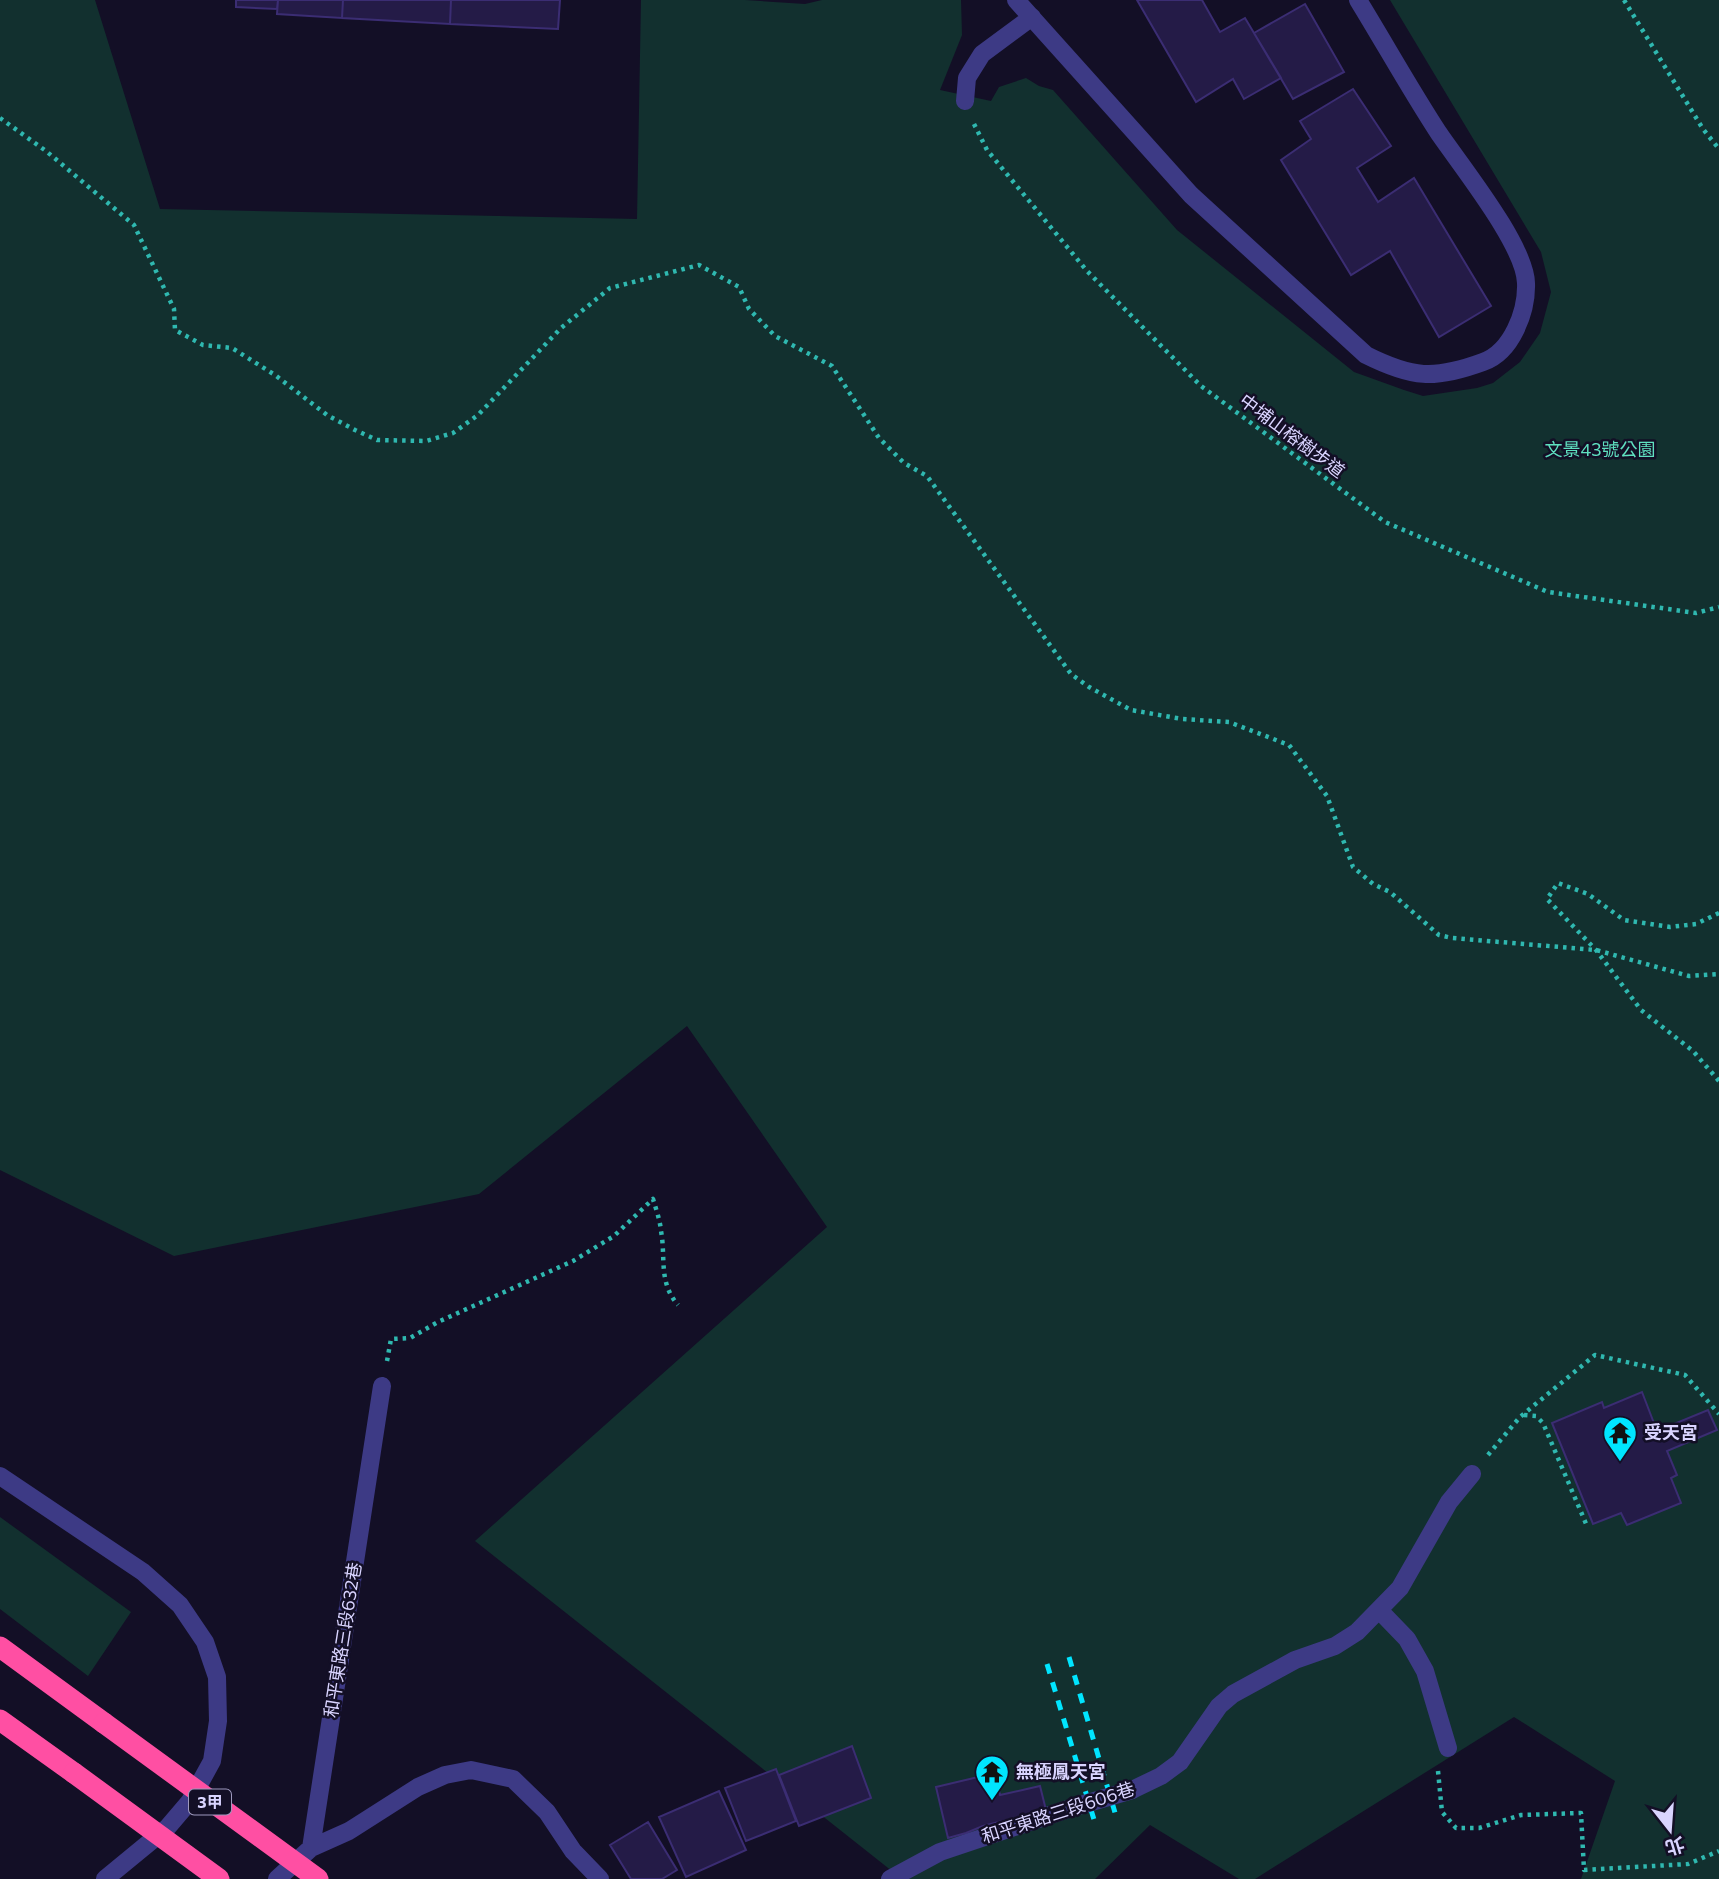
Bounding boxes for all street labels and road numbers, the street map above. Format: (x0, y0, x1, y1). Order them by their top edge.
street label: 中埔山榕樹步道 (1236, 389, 1350, 482)
street label: 和平東路三段632巷 (319, 1561, 365, 1719)
street label: 和平東路三段606巷 (978, 1777, 1137, 1847)
road number: 3甲 (189, 1790, 231, 1814)

